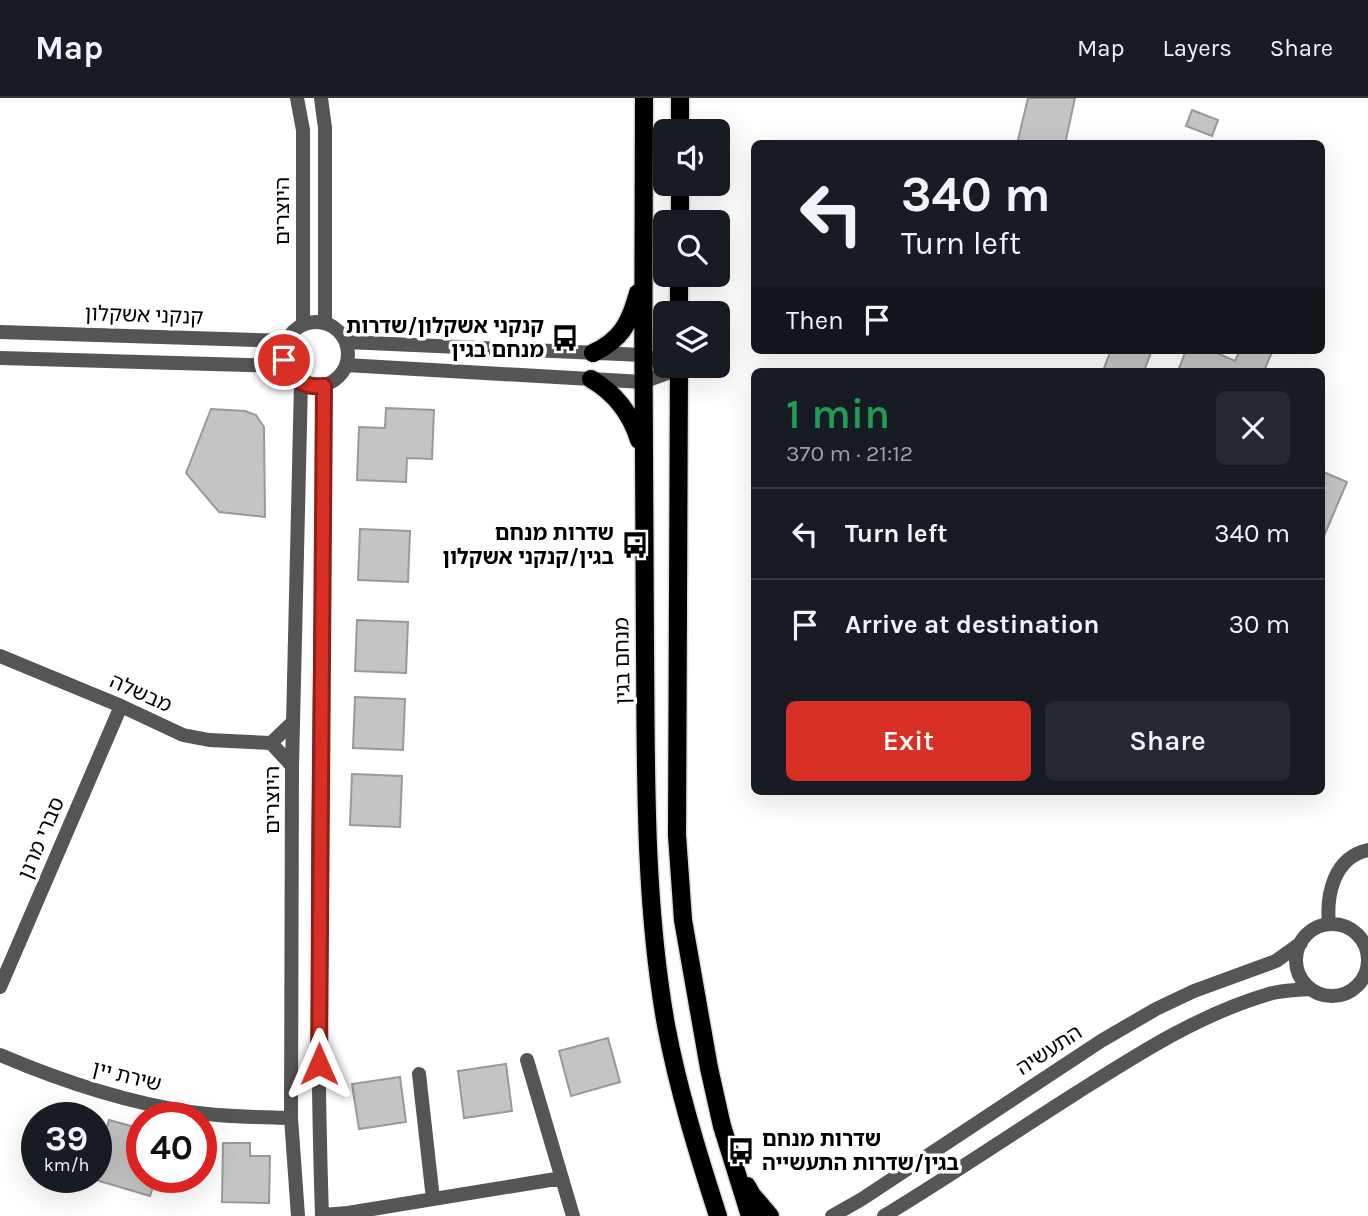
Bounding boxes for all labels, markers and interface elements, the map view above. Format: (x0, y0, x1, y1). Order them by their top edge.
text: Map (35, 29, 103, 67)
text: Map (1077, 34, 1125, 62)
text: Layers (1163, 34, 1232, 62)
text: Share (1270, 34, 1333, 62)
map controls (653, 119, 730, 378)
button: sound (653, 119, 730, 196)
text: 340 m (901, 166, 1051, 223)
icon: left (786, 168, 877, 259)
street label: היוצרים (270, 177, 294, 245)
button: search (653, 210, 730, 287)
text: Turn left (901, 225, 1021, 262)
street label: קנקני אשקלון (84, 301, 204, 329)
button: layers (653, 301, 730, 378)
icon: arrive (858, 301, 896, 339)
text: Then (786, 305, 844, 336)
place label: קנקני אשקלון/שדרות מנחם בגין (346, 314, 544, 362)
bus stop icon: קנקני אשקלון/שדרות מנחם בגין (550, 323, 580, 353)
pin (254, 330, 314, 390)
icon: arrive (265, 341, 303, 379)
text: 1 min (786, 389, 890, 439)
button: close (1216, 391, 1290, 465)
text: 370 m · 21:12 (786, 440, 913, 467)
icon: left (786, 515, 824, 553)
text: Turn left (845, 518, 947, 549)
text: 340 m (1214, 518, 1290, 549)
place label: שדרות מנחם בגין/קנקני אשקלון (442, 521, 614, 569)
bus stop icon: שדרות מנחם בגין/קנקני אשקלון (620, 530, 650, 560)
icon: arrive (786, 606, 824, 644)
text: Arrive at destination (845, 609, 1099, 640)
text: 30 m (1229, 609, 1290, 640)
street label: מנחם בגין (609, 617, 635, 705)
street label: מבשלה (106, 669, 176, 717)
button: Exit (786, 701, 1031, 781)
button: Share (1045, 701, 1290, 781)
street label: היוצרים (260, 766, 284, 834)
street label: סברי מרנן (13, 793, 69, 883)
street label: התעשיה (1012, 1020, 1086, 1080)
position arrow (282, 1027, 356, 1101)
street label: שירת יין (90, 1056, 164, 1096)
speed limit sign: 40 (126, 1102, 217, 1193)
text: 39 (45, 1118, 88, 1159)
place label: שדרות מנחם בגין/שדרות התעשייה (762, 1127, 959, 1175)
bus stop icon: שדרות מנחם בגין/שדרות התעשייה (726, 1136, 756, 1166)
text: km/h (44, 1154, 89, 1176)

